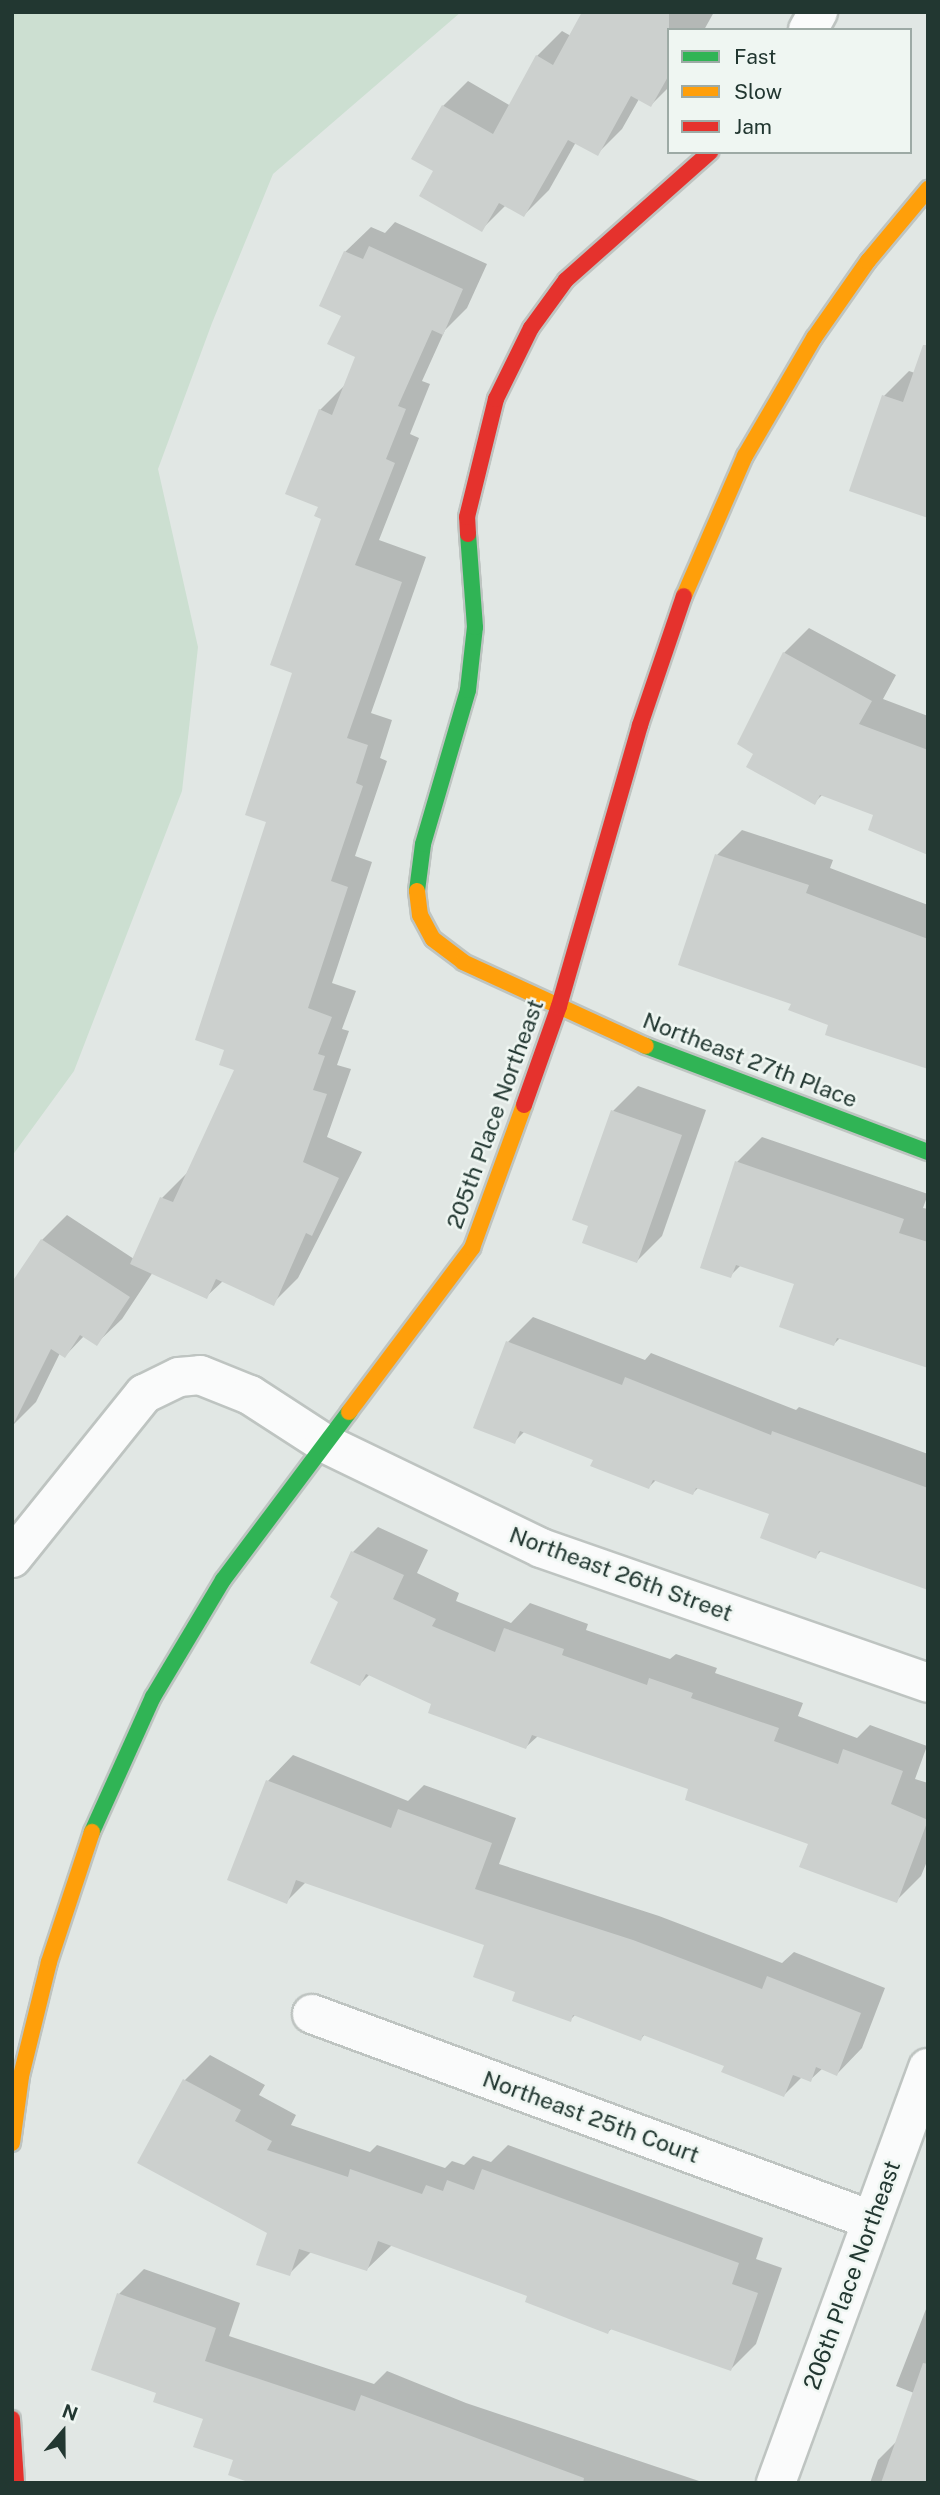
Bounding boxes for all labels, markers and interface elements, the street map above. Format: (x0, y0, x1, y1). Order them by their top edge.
legend (667, 28, 912, 154)
text: Fast (734, 44, 776, 69)
text: Slow (734, 79, 782, 104)
text: Jam (734, 114, 772, 139)
street label: 205th Place Northeast (441, 995, 549, 1233)
street label: Northeast 27th Place (639, 1006, 861, 1114)
street label: Northeast 26th Street (506, 1521, 736, 1627)
street label: Northeast 25th Court (479, 2065, 703, 2169)
street label: 206th Place Northeast (798, 2157, 906, 2393)
north arrow (28, 2397, 98, 2467)
text: N (59, 2399, 81, 2425)

